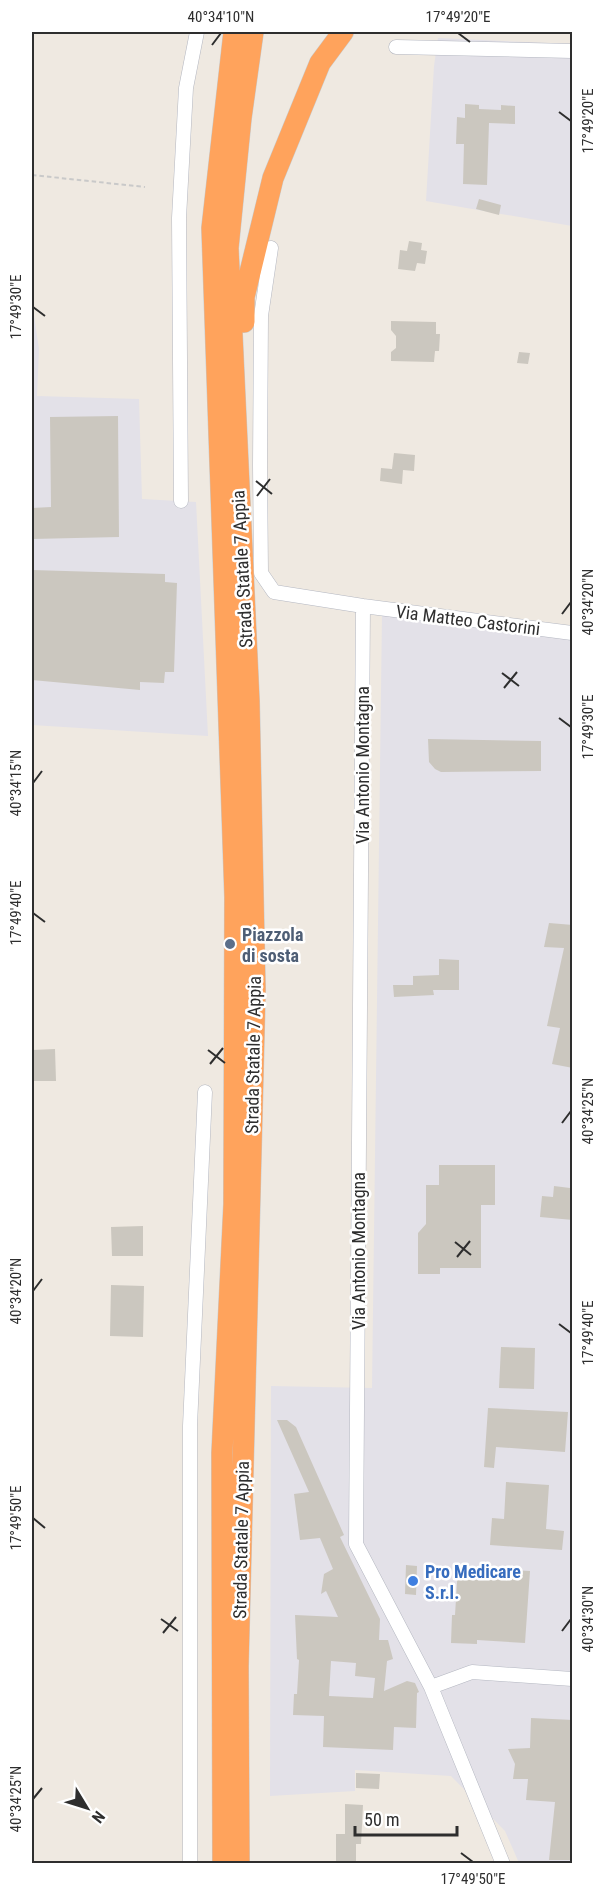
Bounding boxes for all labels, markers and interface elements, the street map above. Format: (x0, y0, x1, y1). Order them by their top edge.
text: 40°34'10"N (188, 8, 254, 26)
text: 17°49'20"E (426, 8, 490, 26)
text: 17°49'20"E (579, 89, 597, 153)
text: 17°49'30"E (7, 275, 25, 339)
street label: Strada Statale 7 Appia (227, 490, 257, 648)
text: 40°34'20"N (579, 569, 597, 635)
street label: Via Matteo Castorini (395, 601, 541, 639)
street label: Via Antonio Montagna (352, 686, 373, 844)
text: 17°49'30"E (579, 695, 597, 759)
text: 40°34'15"N (7, 750, 25, 816)
text: 17°49'40"E (7, 881, 25, 945)
place label: Piazzola di sosta (242, 924, 303, 966)
marker: Piazzola di sosta (223, 937, 237, 951)
street label: Strada Statale 7 Appia (241, 976, 265, 1134)
text: 40°34'25"N (579, 1078, 597, 1144)
street label: Via Antonio Montagna (348, 1172, 369, 1330)
text: 40°34'20"N (7, 1258, 25, 1324)
text: 17°49'40"E (579, 1301, 597, 1365)
street label: Strada Statale 7 Appia (229, 1461, 253, 1619)
text: 17°49'50"E (7, 1486, 25, 1550)
place label: Pro Medicare S.r.l. (425, 1561, 521, 1603)
marker: Pro Medicare S.r.l. (406, 1574, 420, 1588)
text: 40°34'30"N (579, 1586, 597, 1652)
text: 40°34'25"N (7, 1766, 25, 1832)
north arrow (57, 1778, 117, 1838)
scale bar (355, 1799, 457, 1837)
text: N (88, 1807, 109, 1827)
text: 50 m (364, 1809, 399, 1830)
text: 17°49'50"E (441, 1870, 505, 1888)

